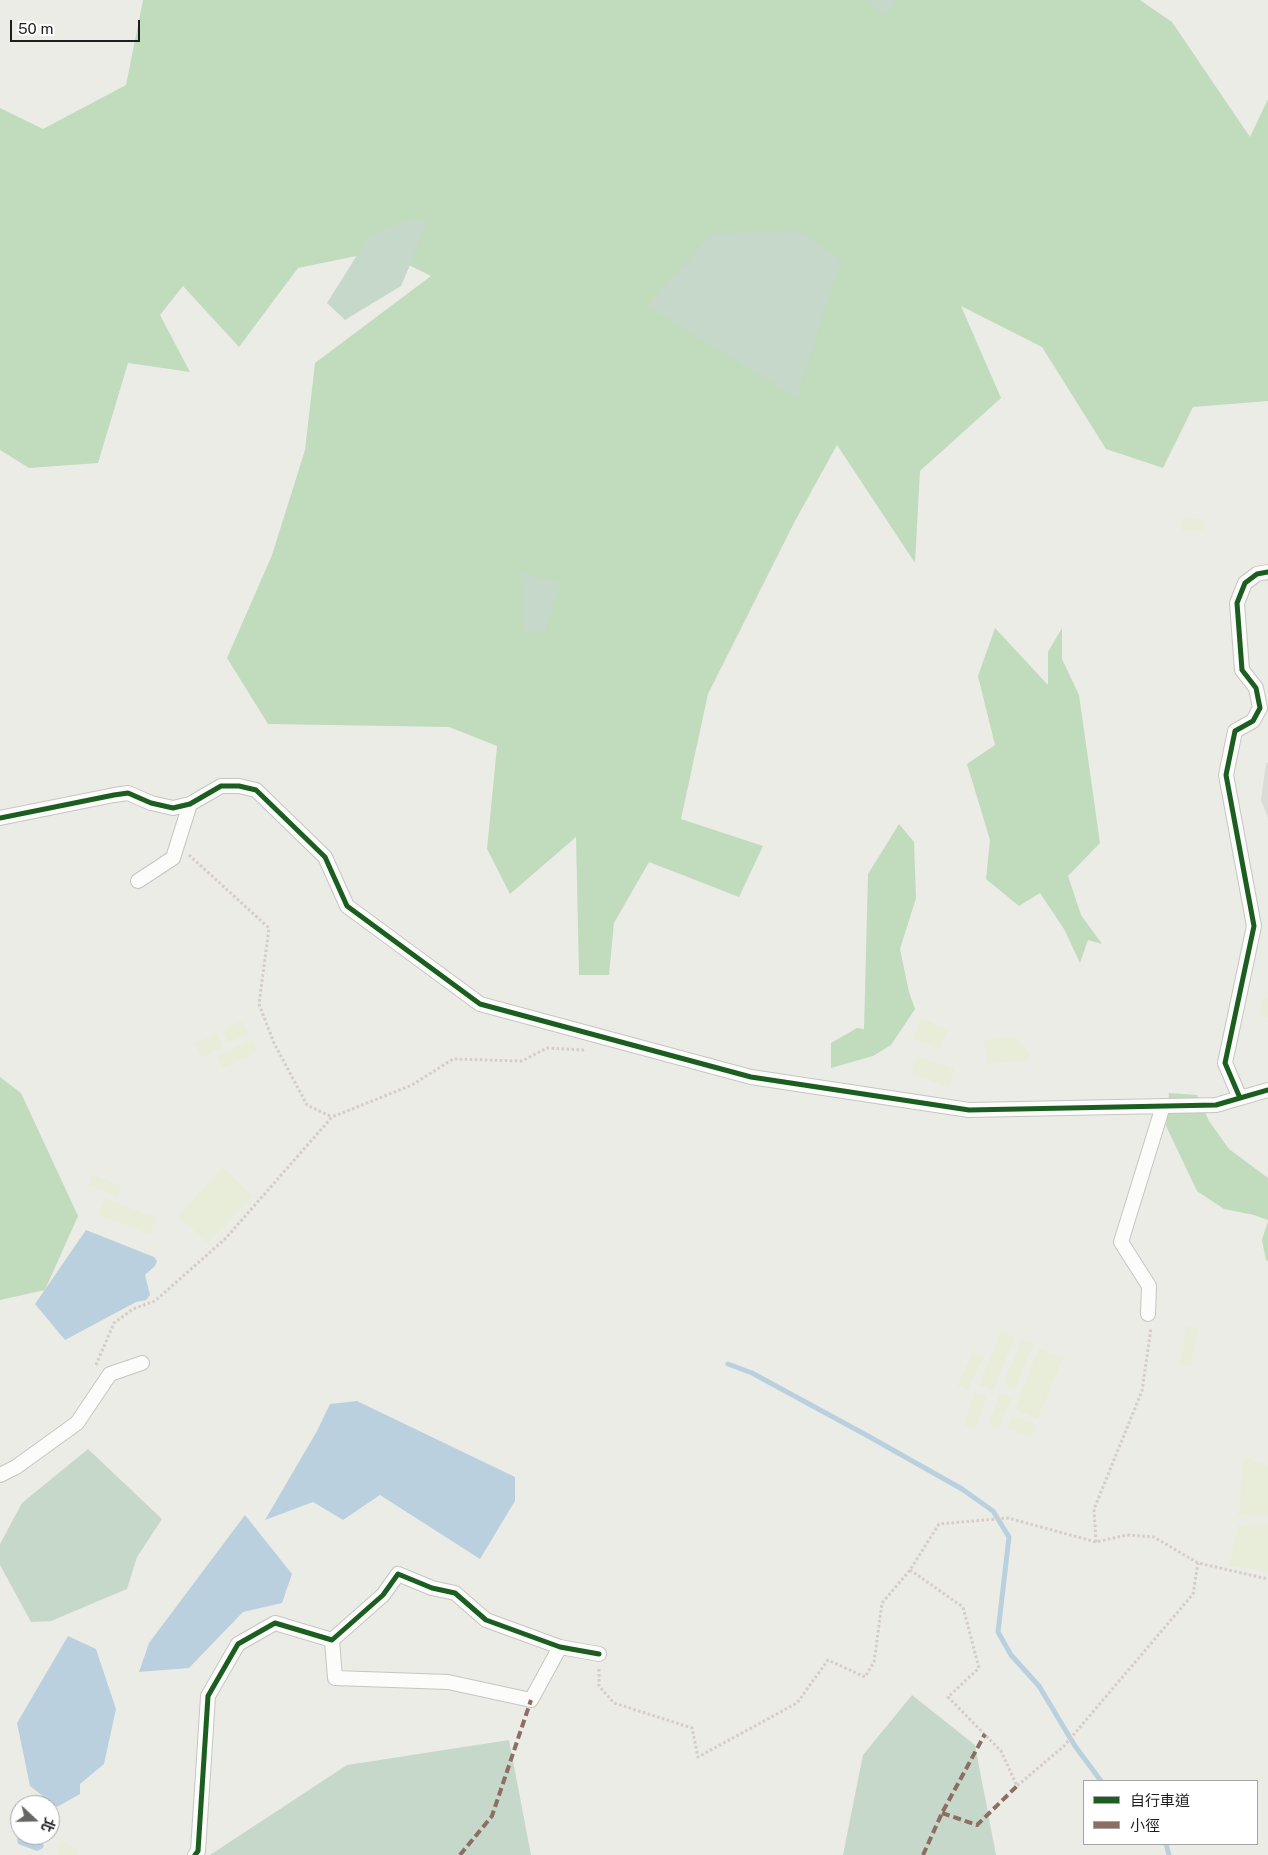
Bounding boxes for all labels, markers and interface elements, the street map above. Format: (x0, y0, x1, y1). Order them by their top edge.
scale bar (12, 10, 142, 42)
text: 50 m (18, 20, 53, 37)
legend (1083, 1780, 1258, 1845)
text: 自行車道 (1130, 1792, 1190, 1809)
north arrow (10, 1795, 60, 1845)
text: 北 (38, 1816, 58, 1834)
text: 小徑 (1130, 1817, 1160, 1834)

